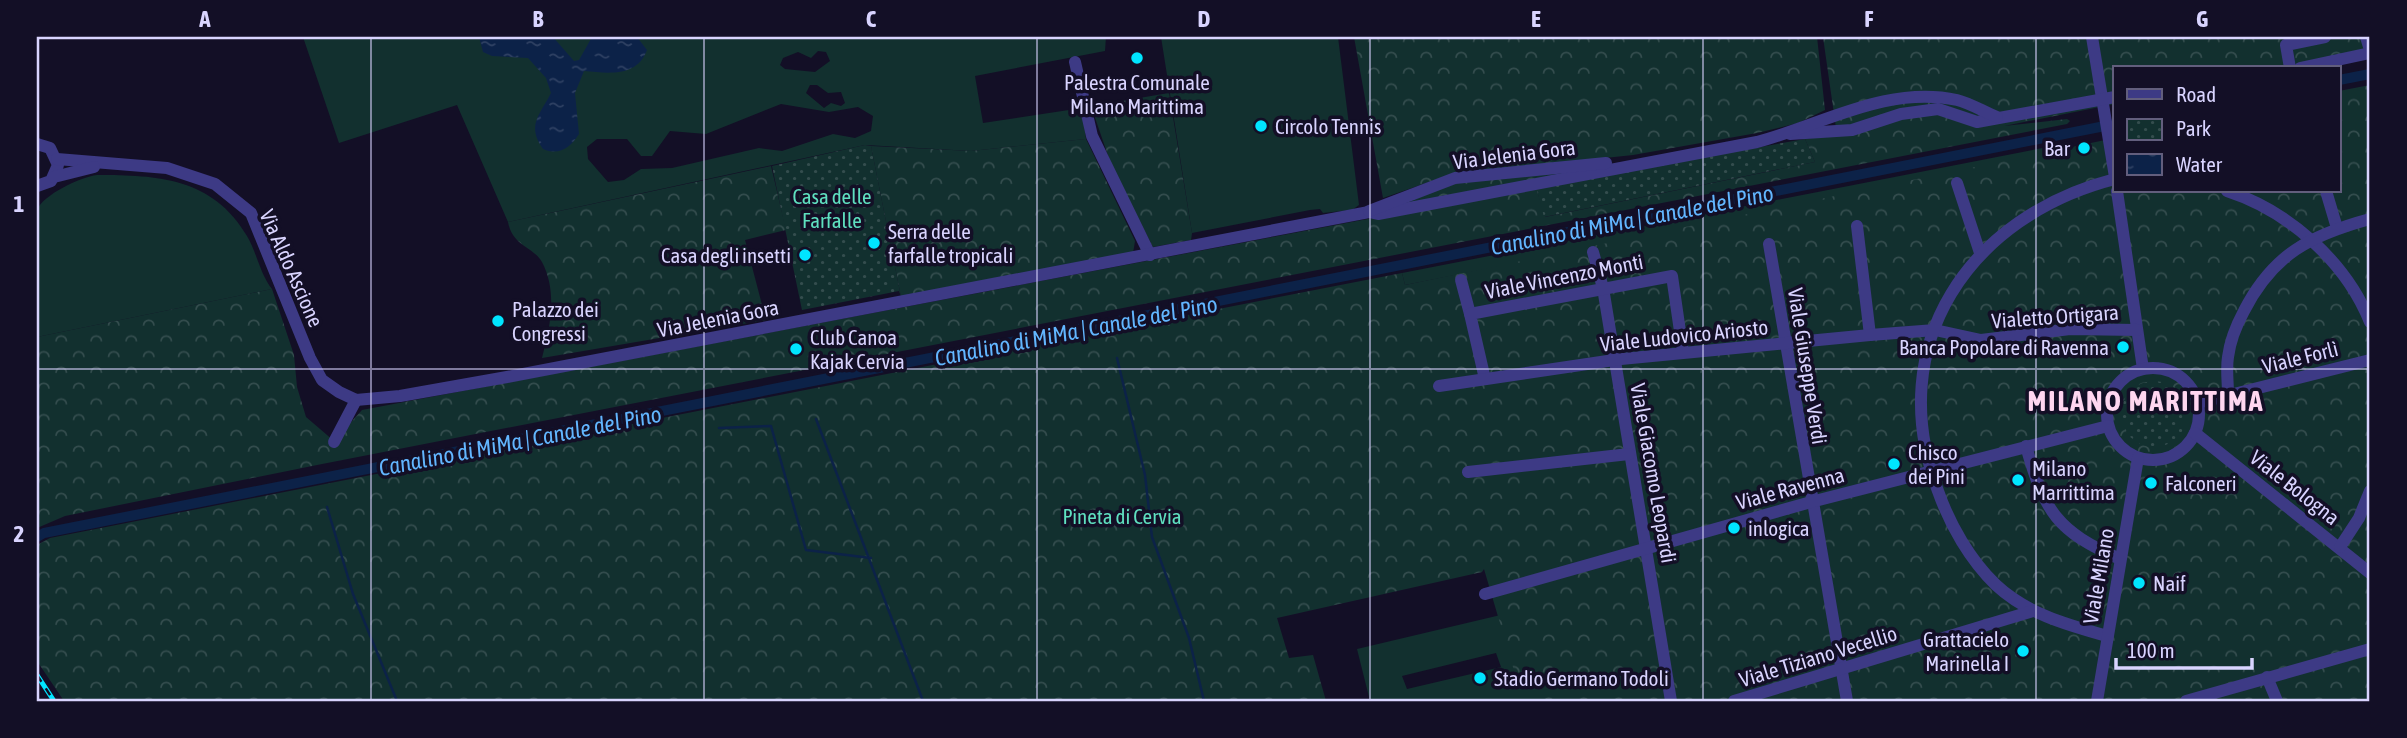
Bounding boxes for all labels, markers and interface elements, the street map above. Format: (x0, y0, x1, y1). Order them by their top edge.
text: A (198, 6, 211, 32)
text: B (533, 6, 544, 32)
text: C (866, 6, 877, 32)
text: D (1198, 6, 1211, 32)
text: E (1531, 6, 1541, 32)
text: F (1864, 6, 1874, 32)
text: G (2196, 6, 2208, 32)
marker: Palestra Comunale Milano Marittima (1129, 50, 1145, 66)
legend (2113, 66, 2340, 192)
place label: Palestra Comunale Milano Marittima (1064, 70, 1210, 118)
text: Road (2176, 82, 2216, 106)
place label: Circolo Tennis (1275, 114, 1381, 138)
text: Park (2176, 116, 2211, 140)
marker: Circolo Tennis (1253, 118, 1269, 134)
street label: Via Jelenia Gora (1451, 135, 1577, 173)
place label: Bar (2044, 136, 2071, 160)
marker: Bar (2076, 140, 2092, 156)
text: Water (2176, 152, 2223, 176)
water label: Canalino di MiMa | Canale del Pino (1488, 180, 1776, 260)
park label: Casa delle Farfalle (792, 184, 872, 232)
text: 1 (14, 191, 25, 217)
street label: Via Aldo Ascione (255, 206, 329, 330)
place label: Serra delle farfalle tropicali (888, 219, 1013, 267)
marker: Serra delle farfalle tropicali (866, 235, 882, 251)
place label: Casa degli insetti (661, 243, 791, 267)
marker: Casa degli insetti (797, 247, 813, 263)
street label: Viale Vincenzo Monti (1483, 249, 1645, 303)
street label: Viale Giuseppe Verdi (1784, 286, 1832, 446)
water label: Canalino di MiMa | Canale del Pino (932, 291, 1220, 371)
street label: Via Jelenia Gora (655, 294, 781, 342)
place label: Palazzo dei Congressi (512, 297, 599, 345)
street label: Vialetto Ortigara (1991, 300, 2119, 332)
marker: Palazzo dei Congressi (490, 313, 506, 329)
street label: Viale Ludovico Ariosto (1599, 314, 1769, 356)
place label: Club Canoa Kajak Cervia (810, 325, 905, 373)
place label: Banca Popolare di Ravenna (1899, 335, 2109, 359)
street label: Viale Forlì (2260, 336, 2340, 378)
marker: Banca Popolare di Ravenna (2115, 339, 2131, 355)
marker: Club Canoa Kajak Cervia (788, 341, 804, 357)
street label: Viale Giacomo Leopardi (1626, 381, 1682, 565)
district label: MILANO MARITTIMA (2028, 385, 2265, 417)
water label: Canalino di MiMa | Canale del Pino (376, 401, 664, 481)
place label: Chisco dei Pini (1908, 440, 1965, 488)
street label: Viale Bologna (2246, 445, 2344, 529)
marker: Chisco dei Pini (1886, 456, 1902, 472)
place label: Milano Marrittima (2032, 456, 2115, 504)
street label: Viale Ravenna (1733, 462, 1847, 514)
place label: Falconeri (2165, 471, 2237, 495)
marker: Milano Marrittima (2010, 472, 2026, 488)
marker: Falconeri (2143, 475, 2159, 491)
park label: Pineta di Cervia (1062, 504, 1182, 528)
place label: inlogica (1748, 516, 1810, 540)
marker: inlogica (1726, 520, 1742, 536)
text: 2 (14, 521, 24, 547)
street label: Viale Milano (2078, 526, 2118, 626)
place label: Naif (2153, 571, 2186, 595)
marker: Naif (2131, 575, 2147, 591)
street label: Viale Tiziano Vecellio (1736, 621, 1900, 691)
scale bar (2116, 626, 2253, 670)
place label: Grattacielo Marinella I (1923, 627, 2009, 675)
text: 100 m (2127, 638, 2175, 662)
marker: Grattacielo Marinella I (2015, 643, 2031, 659)
place label: Stadio Germano Todoli (1494, 666, 1669, 690)
marker: Stadio Germano Todoli (1472, 670, 1488, 686)

